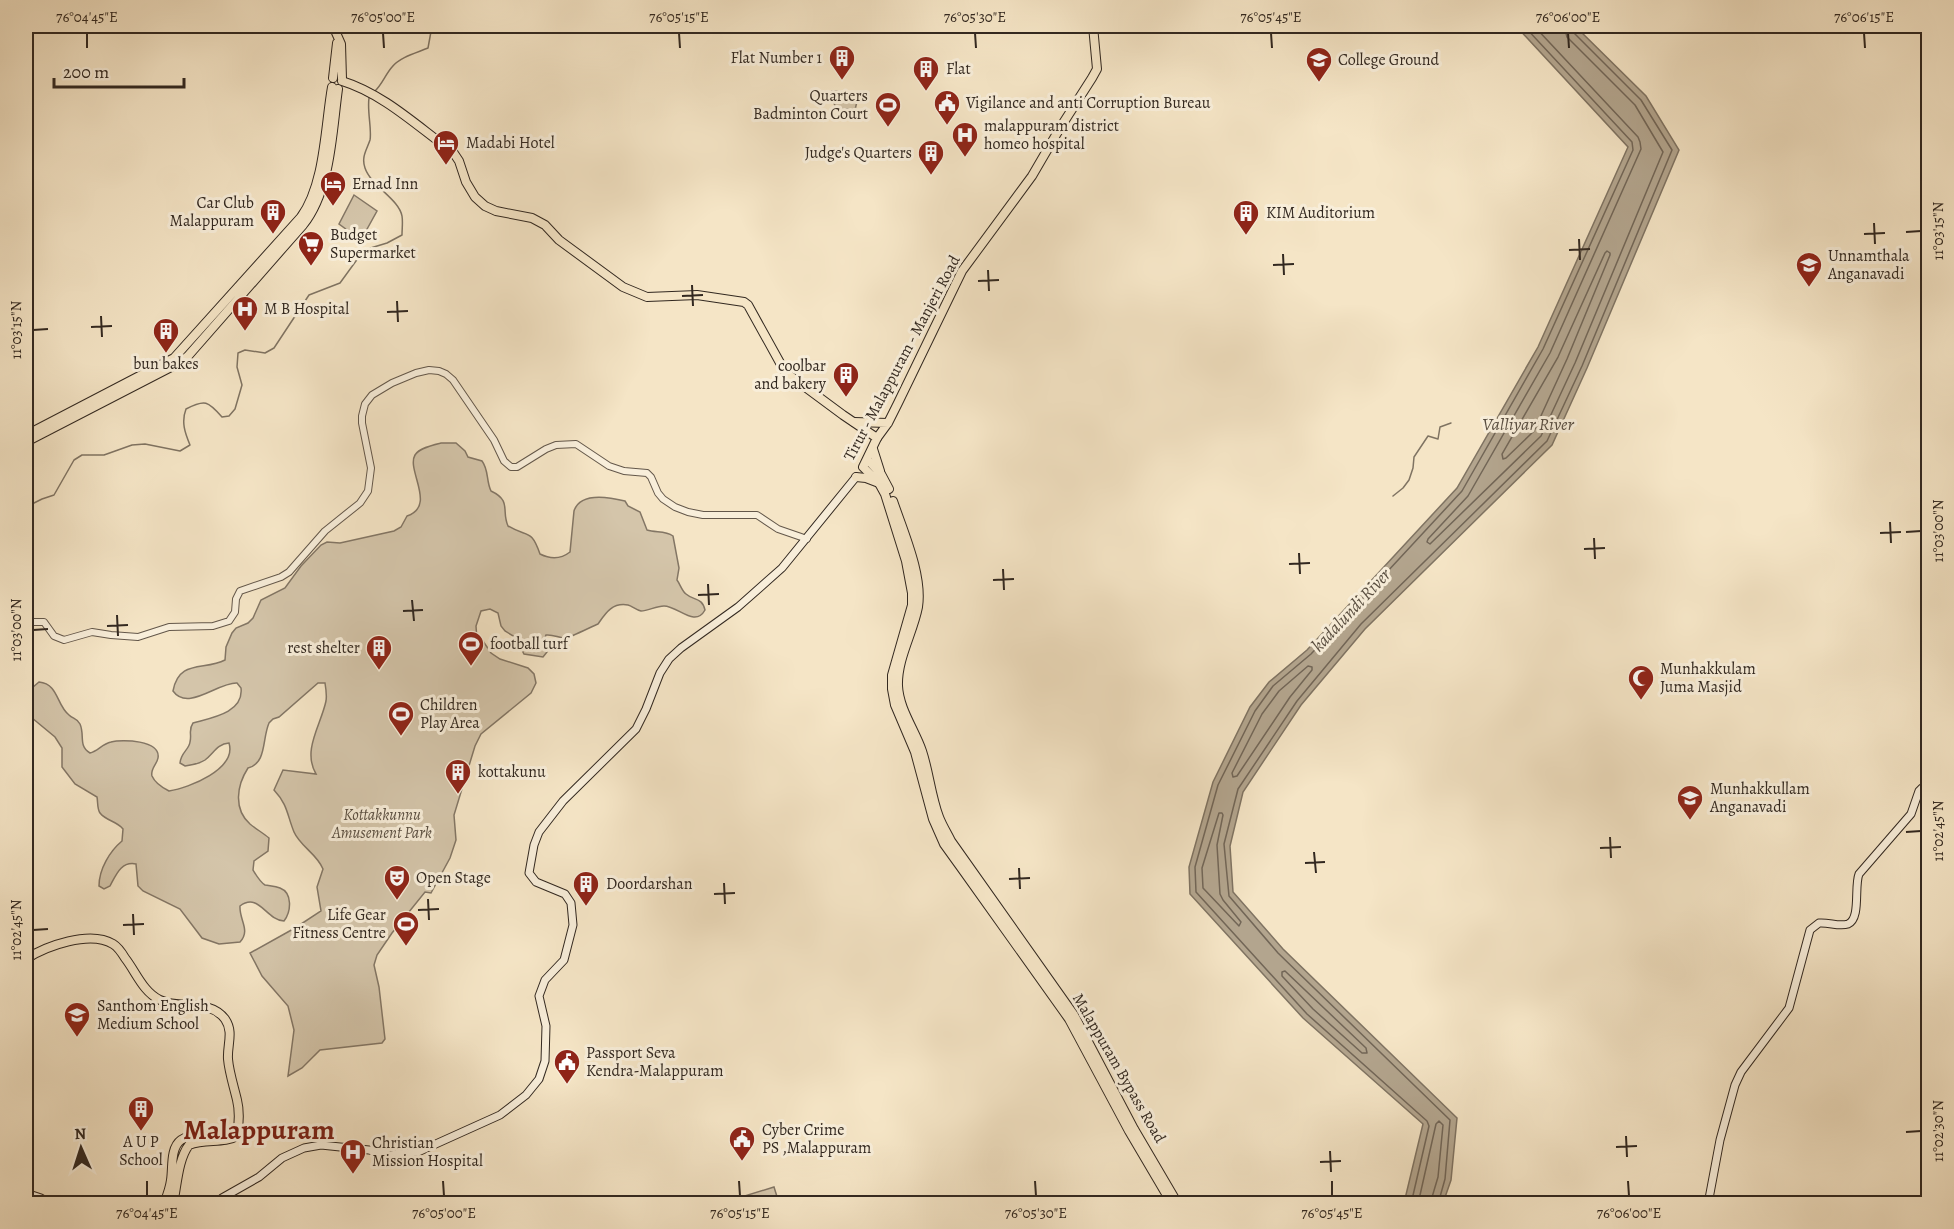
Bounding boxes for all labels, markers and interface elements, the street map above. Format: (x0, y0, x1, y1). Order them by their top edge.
text: 76°04'45"E (56, 7, 118, 27)
text: 76°05'00"E (351, 7, 415, 27)
text: 76°05'15"E (649, 7, 709, 27)
text: 76°05'30"E (944, 7, 1006, 27)
text: 76°05'45"E (1240, 7, 1302, 27)
text: 76°06'00"E (1536, 7, 1600, 27)
text: 76°06'15"E (1834, 7, 1894, 27)
building icon: Flat Number 1 (827, 43, 857, 81)
school or university icon: College Ground (1304, 45, 1334, 83)
place label: Flat Number 1 (730, 47, 823, 69)
place label: College Ground (1338, 49, 1440, 71)
scale bar (54, 51, 184, 89)
building icon: Flat (911, 54, 941, 92)
place label: Flat (946, 58, 971, 80)
text: 200 m (63, 60, 109, 84)
place label: Quarters Badminton Court (753, 85, 868, 125)
public building icon: Vigilance and anti Corruption Bureau (932, 88, 962, 126)
sports icon: Quarters Badminton Court (873, 90, 903, 128)
place label: Vigilance and anti Corruption Bureau (965, 92, 1211, 114)
place label: malappuram district homeo hospital (984, 115, 1119, 155)
hospital icon: malappuram district homeo hospital (950, 120, 980, 158)
hotel icon: Madabi Hotel (431, 128, 461, 166)
place label: Madabi Hotel (466, 132, 555, 154)
building icon: Judge's Quarters (916, 138, 946, 176)
place label: Judge's Quarters (805, 142, 912, 164)
hotel icon: Ernad Inn (318, 169, 348, 207)
place label: Ernad Inn (352, 173, 418, 195)
place label: Car Club Malappuram (170, 192, 254, 232)
building icon: Car Club Malappuram (258, 197, 288, 235)
building icon: KIM Auditorium (1231, 198, 1261, 236)
place label: KIM Auditorium (1266, 202, 1375, 224)
text: 11°03'15"N (1928, 202, 1948, 260)
place label: Budget Supermarket (330, 224, 416, 264)
supermarket icon: Budget Supermarket (296, 229, 326, 267)
place label: Unnamthala Anganavadi (1827, 245, 1910, 285)
school or university icon: Unnamthala Anganavadi (1794, 250, 1824, 288)
street label: Tirur - Malappuram - Manjeri Road (838, 251, 966, 465)
hospital icon: M B Hospital (230, 294, 260, 332)
place label: M B Hospital (264, 298, 349, 320)
text: 11°03'15"N (6, 301, 26, 359)
building icon: bun bakes (151, 316, 181, 354)
place label: bun bakes (133, 353, 199, 375)
place label: coolbar and bakery (754, 355, 827, 395)
building icon: coolbar and bakery (831, 360, 861, 398)
water label: Valliyar River (1482, 412, 1574, 436)
text: 11°03'00"N (1928, 499, 1948, 562)
water label: kadalundi River (1306, 562, 1396, 657)
text: 11°03'00"N (6, 598, 26, 661)
sports icon: football turf (456, 629, 486, 667)
building icon: rest shelter (364, 633, 394, 671)
place label: football turf (490, 633, 571, 655)
place label: rest shelter (287, 637, 360, 659)
place label: Munhakkulam Juma Masjid (1660, 658, 1756, 698)
mosque icon: Munhakkulam Juma Masjid (1626, 663, 1656, 701)
place label: Children Play Area (420, 694, 480, 734)
sports icon: Children Play Area (386, 699, 416, 737)
building icon: kottakunu (443, 757, 473, 795)
place label: kottakunu (478, 761, 546, 783)
place label: Munhakkullam Anganavadi (1709, 778, 1810, 818)
school or university icon: Munhakkullam Anganavadi (1675, 783, 1705, 821)
text: 11°02'45"N (1928, 800, 1948, 862)
park label: Kottakkunnu Amusement Park (331, 804, 432, 844)
theatre icon: Open Stage (382, 863, 412, 901)
place label: Open Stage (416, 867, 491, 889)
building icon: Doordarshan (571, 869, 601, 907)
place label: Doordarshan (606, 873, 693, 895)
text: 11°02'45"N (6, 899, 26, 961)
place label: Life Gear Fitness Centre (292, 904, 386, 944)
sports icon: Life Gear Fitness Centre (391, 909, 421, 947)
street label: Malappuram Bypass Road (1067, 989, 1171, 1147)
place label: Santhom English Medium School (97, 995, 209, 1035)
school or university icon: Santhom English Medium School (62, 1000, 92, 1038)
place label: Passport Seva Kendra-Malappuram (586, 1042, 724, 1082)
public building icon: Passport Seva Kendra-Malappuram (552, 1047, 582, 1085)
building icon: A U P School (126, 1094, 156, 1132)
text: 11°02'30"N (1928, 1100, 1948, 1162)
district label: Malappuram (183, 1111, 335, 1149)
north arrow (51, 1118, 111, 1178)
place label: Cyber Crime PS ,Malappuram (762, 1119, 871, 1159)
text: N (74, 1123, 87, 1145)
public building icon: Cyber Crime PS ,Malappuram (727, 1124, 757, 1162)
place label: A U P School (119, 1131, 163, 1171)
place label: Christian Mission Hospital (372, 1132, 483, 1172)
hospital icon: Christian Mission Hospital (338, 1137, 368, 1175)
text: 76°04'45"E (116, 1203, 178, 1223)
text: 76°05'00"E (412, 1203, 476, 1223)
text: 76°05'15"E (710, 1203, 770, 1223)
text: 76°05'30"E (1005, 1203, 1067, 1223)
text: 76°05'45"E (1301, 1203, 1363, 1223)
text: 76°06'00"E (1597, 1203, 1661, 1223)

